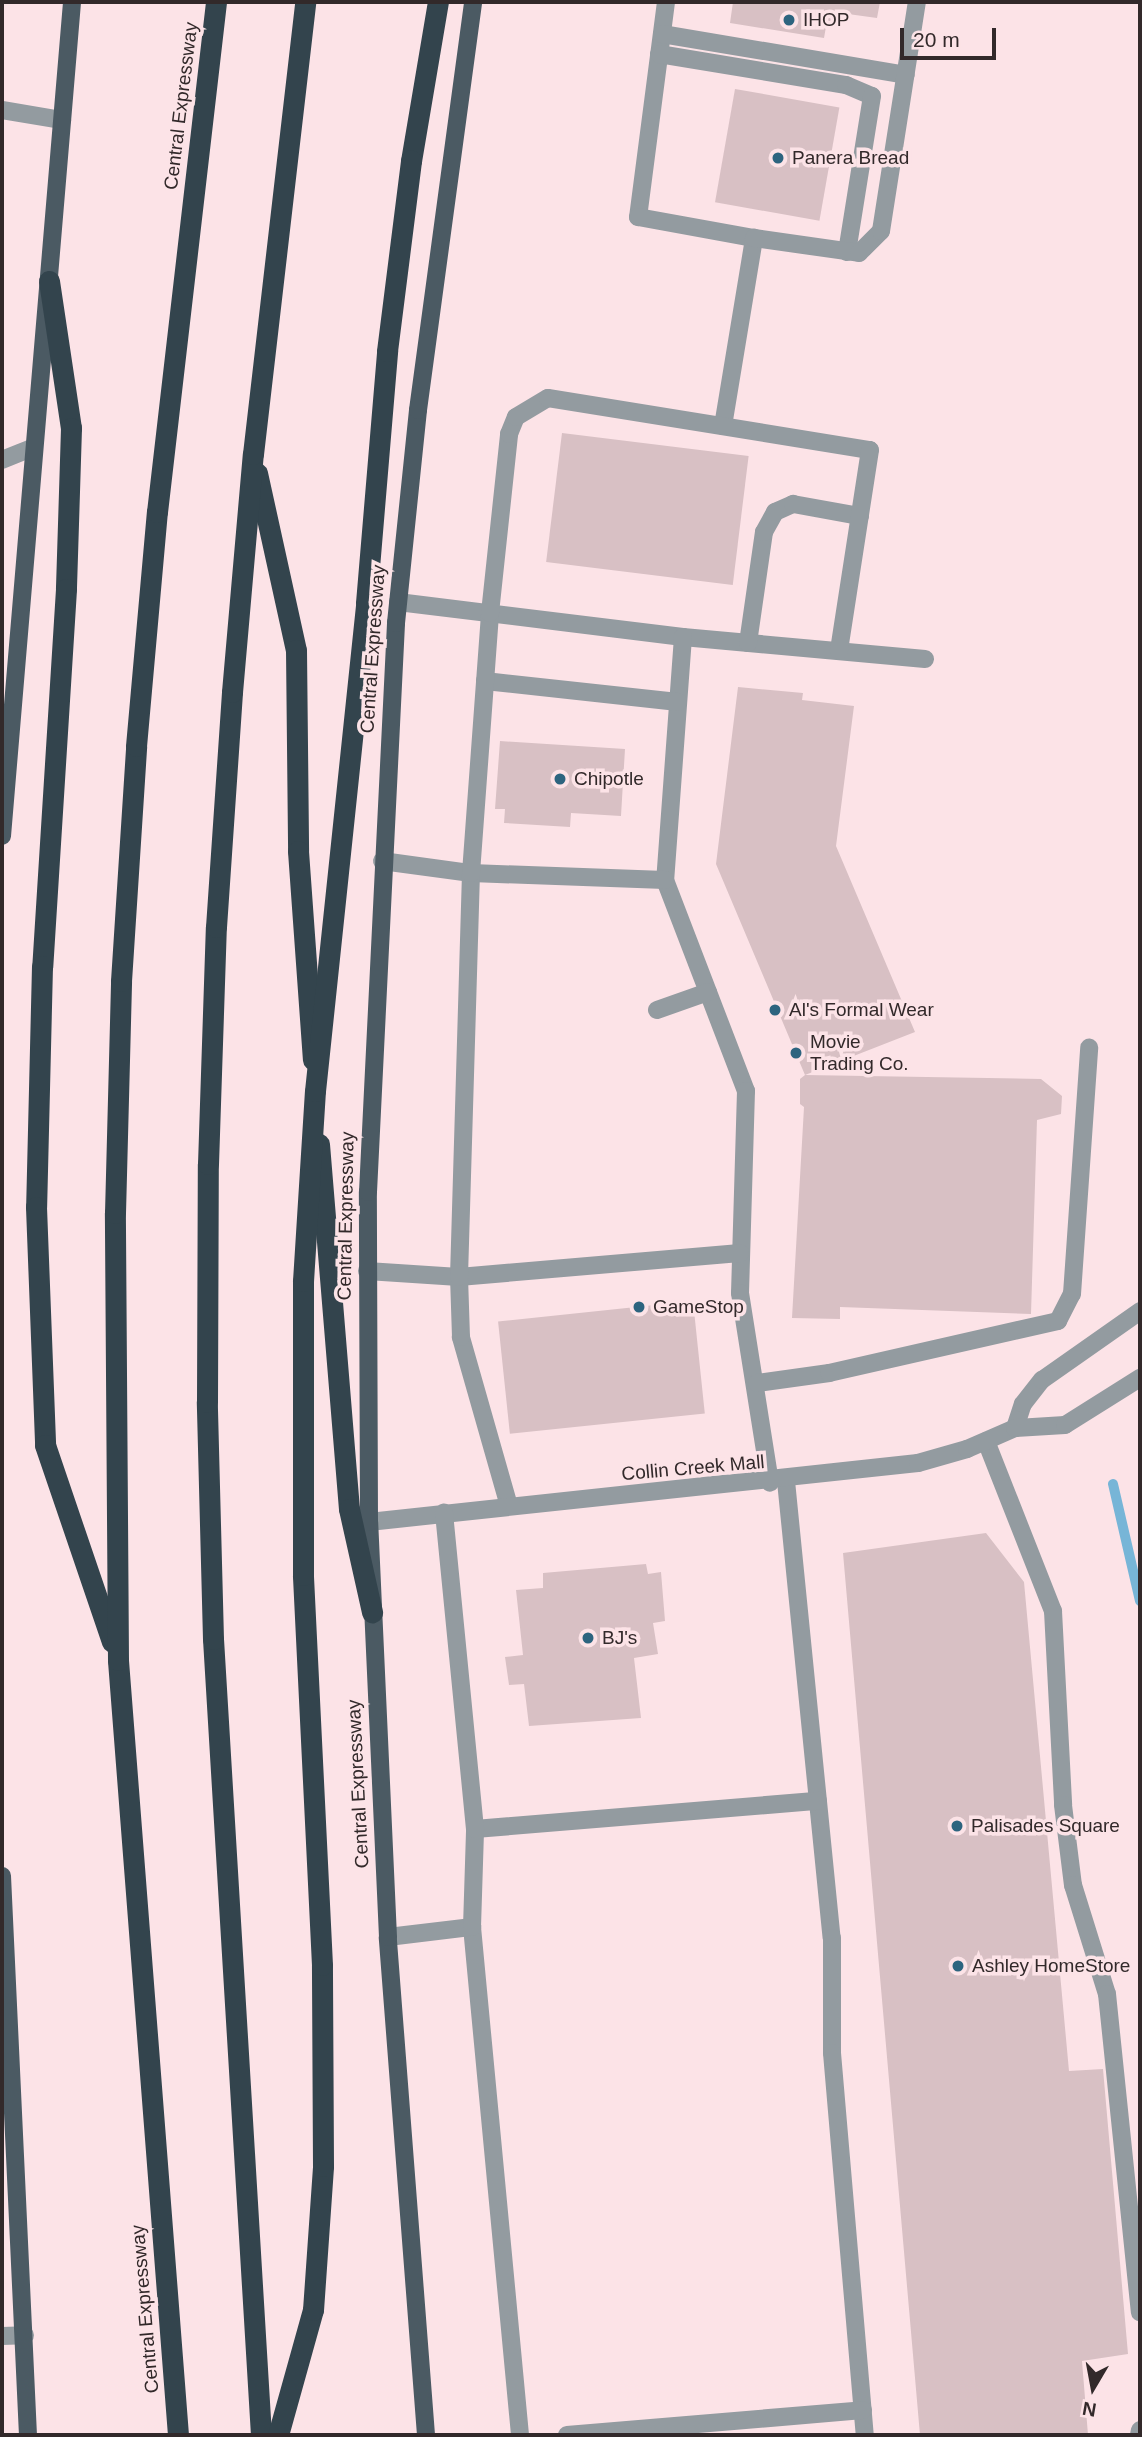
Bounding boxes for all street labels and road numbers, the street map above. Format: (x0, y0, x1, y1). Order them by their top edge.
street label: Central Expressway (159, 21, 203, 191)
street label: Central Expressway (356, 564, 390, 734)
street label: Central Expressway (333, 1131, 359, 1301)
street label: Collin Creek Mall (620, 1450, 766, 1486)
street label: Central Expressway (342, 1699, 374, 1869)
street label: Central Expressway (126, 2224, 164, 2394)

